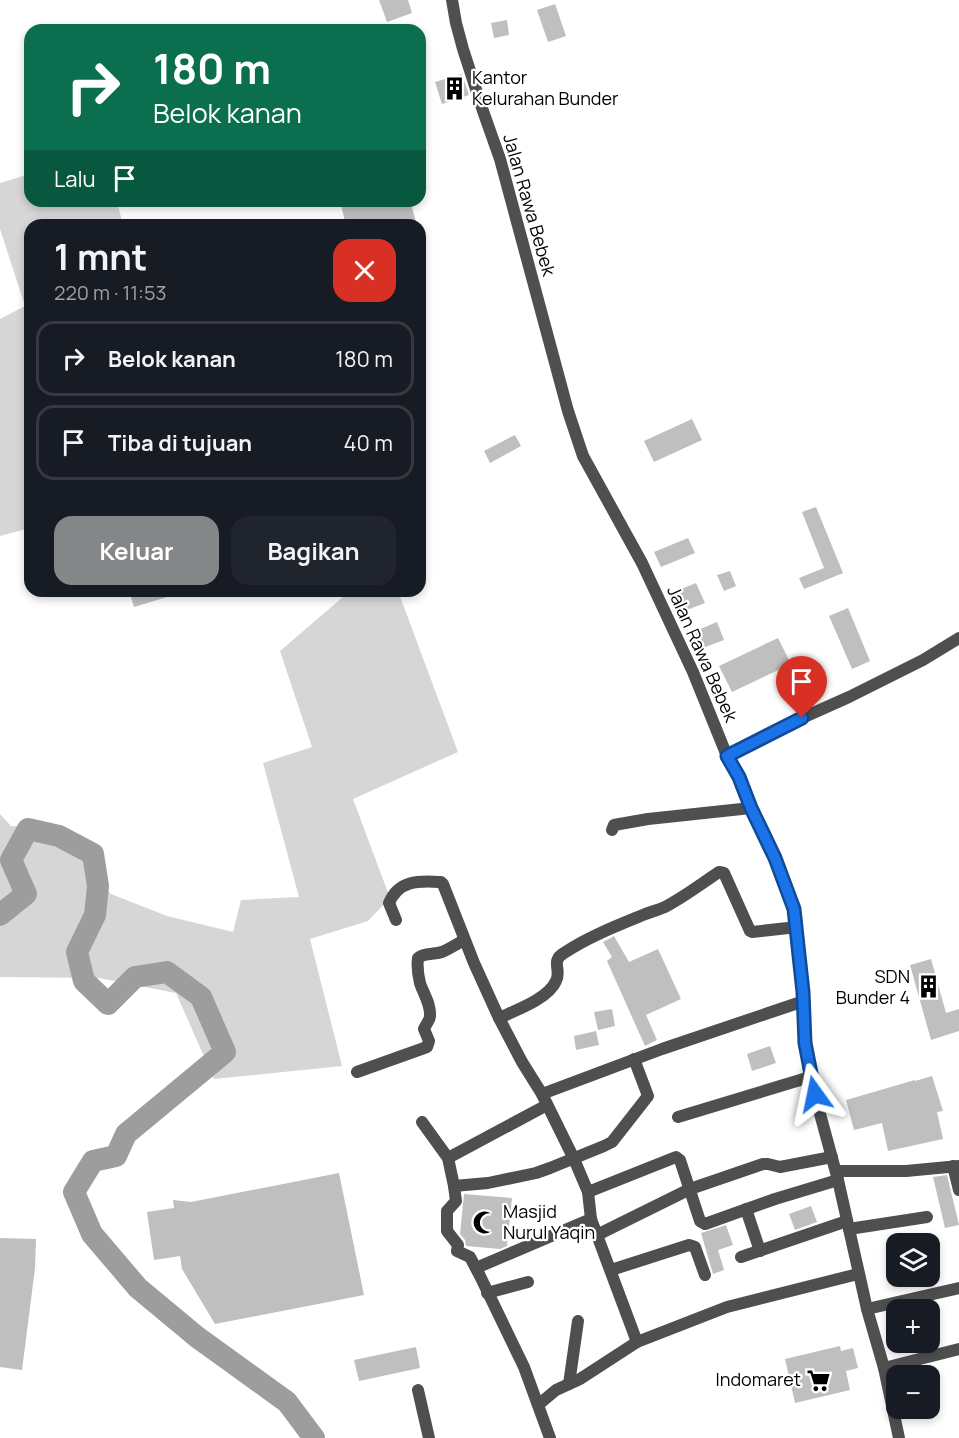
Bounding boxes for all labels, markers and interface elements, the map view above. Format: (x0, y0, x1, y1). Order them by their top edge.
text: 180 m (153, 39, 271, 97)
icon: right (54, 48, 132, 126)
place label: Kantor Kelurahan Bunder (472, 65, 619, 110)
building icon: Kantor Kelurahan Bunder (441, 75, 467, 101)
text: Belok kanan (153, 94, 302, 131)
street label: Jalan Rawa Bebek (498, 131, 562, 279)
icon: arrive (108, 162, 141, 195)
text: Lalu (54, 164, 96, 194)
text: 1 mnt (54, 232, 147, 281)
button: close (333, 239, 396, 302)
text: 220 m · 11:53 (54, 279, 167, 306)
icon: right (57, 342, 90, 375)
text: Belok kanan (108, 344, 236, 374)
text: 180 m (335, 344, 393, 374)
icon: arrive (57, 426, 90, 459)
text: Tiba di tujuan (108, 428, 252, 458)
text: 40 m (344, 428, 393, 458)
button: Keluar (54, 516, 219, 585)
button: Bagikan (231, 516, 396, 585)
street label: Jalan Rawa Bebek (662, 582, 744, 726)
pin (776, 656, 827, 718)
icon: arrive (785, 665, 818, 698)
place label: SDN Bunder 4 (836, 964, 910, 1009)
building icon: SDN Bunder 4 (915, 974, 941, 1000)
position arrow (783, 1062, 847, 1126)
place label: Masjid Nurul Yaqin (503, 1199, 595, 1244)
mosque icon: Masjid Nurul Yaqin (472, 1209, 498, 1235)
map controls (886, 1233, 940, 1419)
button: layers (886, 1233, 940, 1287)
button: + (886, 1299, 940, 1353)
button: − (886, 1365, 940, 1419)
place label: Indomaret (716, 1367, 801, 1391)
supermarket icon: Indomaret (806, 1367, 832, 1393)

